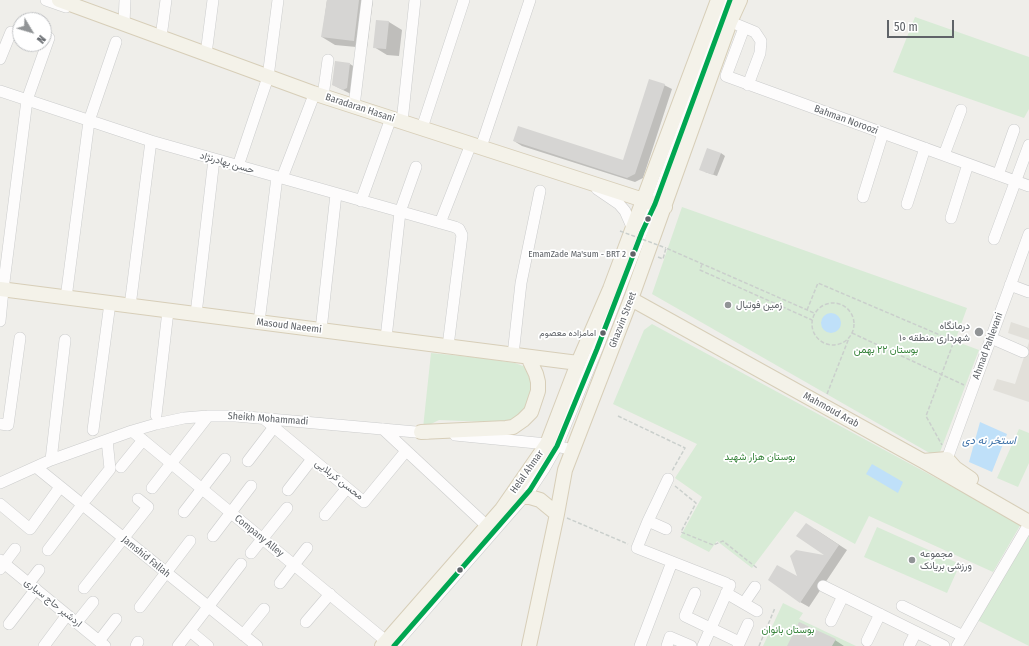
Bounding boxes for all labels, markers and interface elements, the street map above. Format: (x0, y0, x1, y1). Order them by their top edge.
north arrow (12, 12, 52, 52)
scale bar (889, 12, 956, 38)
text: 50 m (894, 20, 918, 34)
text: N (34, 32, 48, 46)
street label: Baradaran Hasani (324, 91, 396, 125)
street label: Bahman Noroozi (812, 103, 880, 137)
street label: حسن بهادرنژاد (198, 149, 256, 177)
unlabelled marker (643, 214, 653, 224)
place label: EmamZade Ma'sum - BRT 2 (528, 249, 626, 259)
marker: EmamZade Ma'sum - BRT 2 (628, 249, 638, 259)
street label: Ghazvin Street (607, 290, 639, 350)
place label: زمین فوتبال (736, 299, 782, 311)
marker: زمین فوتبال (723, 300, 733, 310)
street label: Ahmad Pahlevani (970, 311, 1006, 381)
street label: Masoud Naeemi (256, 316, 322, 336)
place label: درمانگاه شهرداری منطقه ۱۰ (899, 320, 970, 344)
marker: درمانگاه شهرداری منطقه ۱۰ (973, 326, 985, 338)
place label: امامزاده معصوم (539, 328, 596, 338)
marker: امامزاده معصوم (598, 328, 608, 338)
park label: بوستان ۲۲ بهمن (854, 344, 918, 356)
street label: Mahmoud Arab (801, 390, 861, 430)
street label: Sheikh Mohammadi (227, 410, 309, 428)
water label: استخر نه دی (962, 434, 1016, 448)
street label: Helal Ahmar (508, 448, 546, 496)
park label: بوستان هزار شهید (725, 451, 795, 463)
street label: محسن کربلایی (312, 457, 366, 503)
street label: Company Alley (232, 513, 286, 559)
street label: Jamshid Fallah (119, 534, 173, 580)
place label: مجموعه ورزشی بریانک (920, 548, 972, 572)
marker: مجموعه ورزشی بریانک (907, 555, 917, 565)
unlabelled marker (455, 565, 465, 575)
street label: اردشیر حاج سیاری (22, 576, 84, 630)
park label: بوستان بانوان (762, 624, 814, 636)

